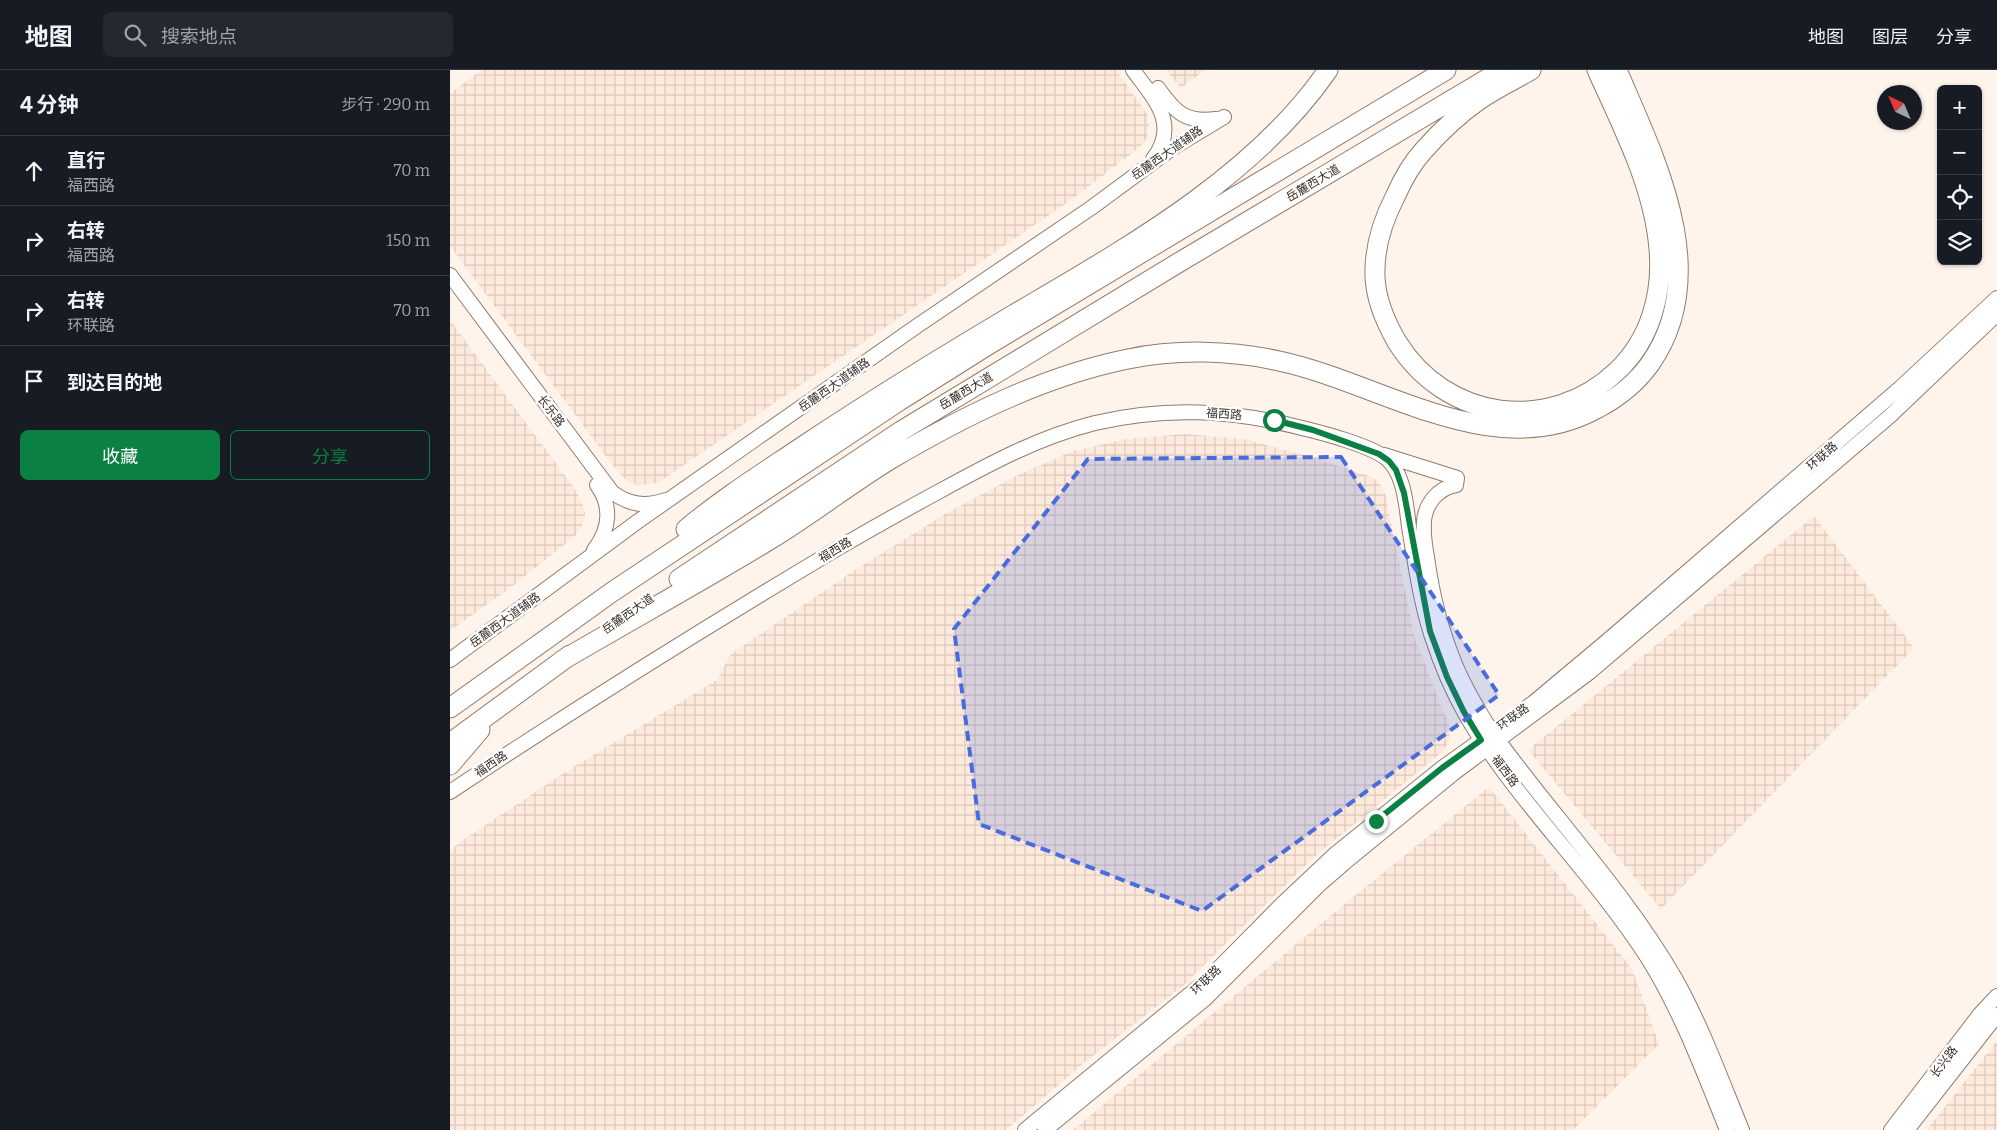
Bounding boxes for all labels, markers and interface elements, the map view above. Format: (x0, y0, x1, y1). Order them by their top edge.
search box (103, 12, 453, 57)
icon: search (121, 21, 149, 49)
text: 地图 (25, 23, 73, 51)
text: 搜索地点 (161, 25, 237, 48)
text: 地图 (1808, 26, 1844, 48)
text: 图层 (1872, 26, 1908, 48)
text: 分享 (1936, 26, 1972, 48)
north arrow (1877, 85, 1922, 130)
map controls (1937, 85, 1982, 265)
button: + (1937, 85, 1982, 130)
text: 4 分钟 (20, 92, 79, 118)
text: 步行 · 290 m (341, 95, 430, 114)
street label: 岳麓西大道辅路 (1129, 123, 1205, 183)
button: − (1937, 130, 1982, 175)
text: 直行 (67, 149, 105, 172)
icon: ahead (20, 157, 48, 185)
text: 70 m (394, 161, 430, 180)
street label: 岳麓西大道 (1284, 162, 1342, 204)
button: locate (1937, 175, 1982, 220)
text: 福西路 (67, 176, 115, 195)
text: 右转 (67, 219, 105, 242)
button: layers (1937, 220, 1982, 265)
icon: right (20, 227, 48, 255)
text: 150 m (386, 231, 430, 250)
text: 福西路 (67, 246, 115, 265)
text: 右转 (67, 289, 105, 312)
icon: right (20, 297, 48, 325)
text: 70 m (394, 301, 430, 320)
text: 环联路 (67, 316, 115, 335)
street label: 岳麓西大道辅路 (796, 355, 872, 415)
icon: arrive (20, 367, 48, 395)
street label: 岳麓西大道 (937, 370, 995, 412)
text: 到达目的地 (67, 371, 162, 394)
street label: 长乐路 (535, 392, 567, 430)
street label: 福西路 (1206, 406, 1242, 422)
route start (1263, 409, 1286, 432)
button: 收藏 (20, 430, 220, 480)
button: 分享 (230, 430, 430, 480)
street label: 环联路 (1804, 439, 1840, 473)
street label: 福西路 (816, 535, 854, 565)
street label: 岳麓西大道辅路 (467, 590, 543, 650)
street label: 岳麓西大道 (599, 591, 657, 637)
street label: 环联路 (1494, 701, 1532, 733)
street label: 福西路 (472, 748, 510, 780)
street label: 福西路 (1489, 752, 1521, 790)
route end (1365, 810, 1388, 833)
street label: 环联路 (1188, 963, 1224, 997)
street label: 长兴路 (1928, 1043, 1960, 1081)

